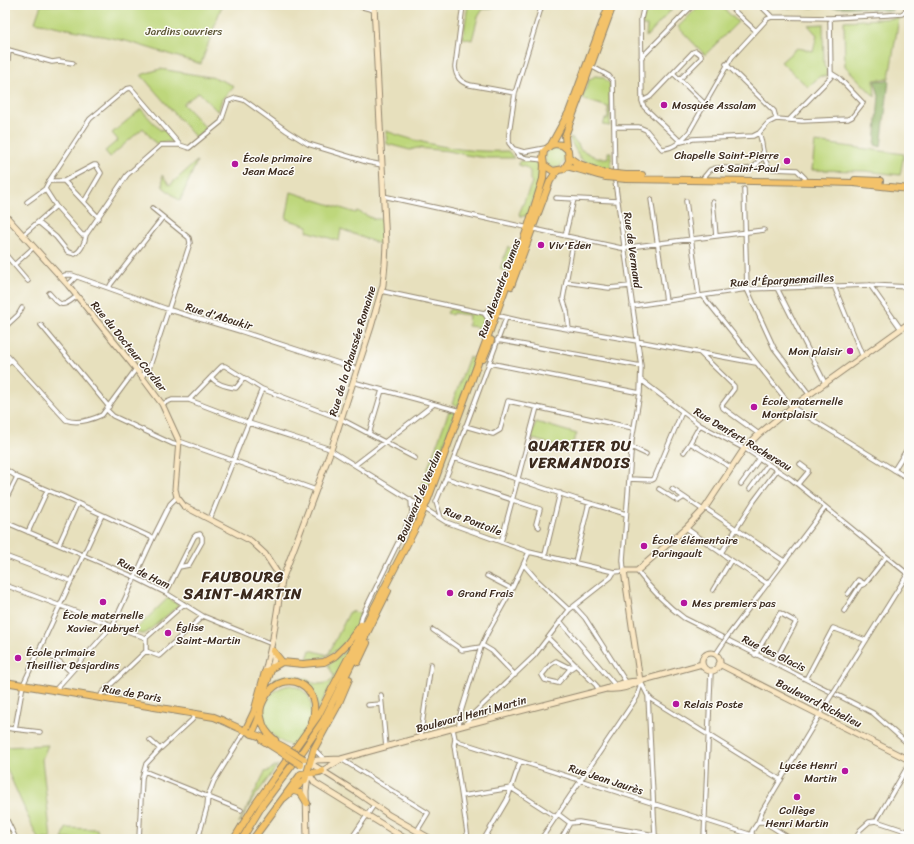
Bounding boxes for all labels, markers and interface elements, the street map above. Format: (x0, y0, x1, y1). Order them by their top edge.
park label: Jardins ouvriers (145, 22, 223, 41)
place label: Mosquée Assalam (672, 96, 756, 115)
marker: Mosquée Assalam (659, 100, 669, 110)
place label: Chapelle Saint-Pierre et Saint-Paul (674, 146, 780, 178)
place label: École primaire Jean Macé (242, 149, 313, 181)
marker: Chapelle Saint-Pierre et Saint-Paul (782, 156, 792, 166)
marker: École primaire Jean Macé (230, 159, 240, 169)
street label: Rue de Vermand (618, 211, 647, 290)
street label: Rue Alexandre Dumas (473, 235, 527, 340)
place label: Viv'Eden (549, 236, 591, 255)
marker: Viv'Eden (536, 240, 546, 250)
street label: Rue d'Épargnemailles (730, 268, 835, 293)
street label: Rue de la Chaussée Romaine (324, 283, 382, 419)
street label: Rue du Docteur Cordier (86, 297, 172, 397)
street label: Rue d'Aboukir (183, 297, 256, 336)
place label: Mon plaisir (789, 342, 843, 361)
marker: Mon plaisir (845, 346, 855, 356)
place label: École maternelle Montplaisir (762, 392, 844, 424)
street label: Rue Denfert Rochereau (690, 402, 796, 476)
marker: École maternelle Montplaisir (749, 402, 759, 412)
district label: QUARTIER DU VERMANDOIS (527, 433, 632, 476)
street label: Boulevard de Verdun (392, 447, 447, 545)
street label: Rue Pontoile (441, 502, 505, 541)
place label: École élémentaire Paringault (652, 531, 738, 563)
marker: École élémentaire Paringault (639, 541, 649, 551)
street label: Rue de Ham (114, 552, 174, 595)
district label: FAUBOURG SAINT-MARTIN (183, 564, 302, 607)
place label: Grand Frais (458, 584, 515, 603)
marker: Grand Frais (445, 588, 455, 598)
place label: Mes premiers pas (692, 594, 777, 613)
marker: École maternelle Xavier Aubryet (98, 597, 108, 607)
marker: Mes premiers pas (679, 598, 689, 608)
place label: École maternelle Xavier Aubryet (63, 606, 144, 638)
place label: Église Saint-Martin (176, 618, 241, 650)
marker: Église Saint-Martin (163, 628, 173, 638)
street label: Rue des Glacis (739, 630, 810, 678)
place label: École primaire Theillier Desjardins (26, 643, 120, 675)
marker: École primaire Theillier Desjardins (13, 653, 23, 663)
street label: Boulevard Richelieu (772, 673, 865, 733)
street label: Rue de Paris (101, 679, 163, 708)
street label: Boulevard Henri Martin (414, 691, 529, 738)
place label: Relais Poste (684, 695, 744, 714)
marker: Relais Poste (671, 699, 681, 709)
place label: Lycée Henri Martin (780, 756, 838, 788)
street label: Rue Jean Jaurès (566, 759, 646, 801)
marker: Lycée Henri Martin (840, 766, 850, 776)
marker: Collège Henri Martin (792, 792, 802, 802)
place label: Collège Henri Martin (766, 801, 829, 833)

